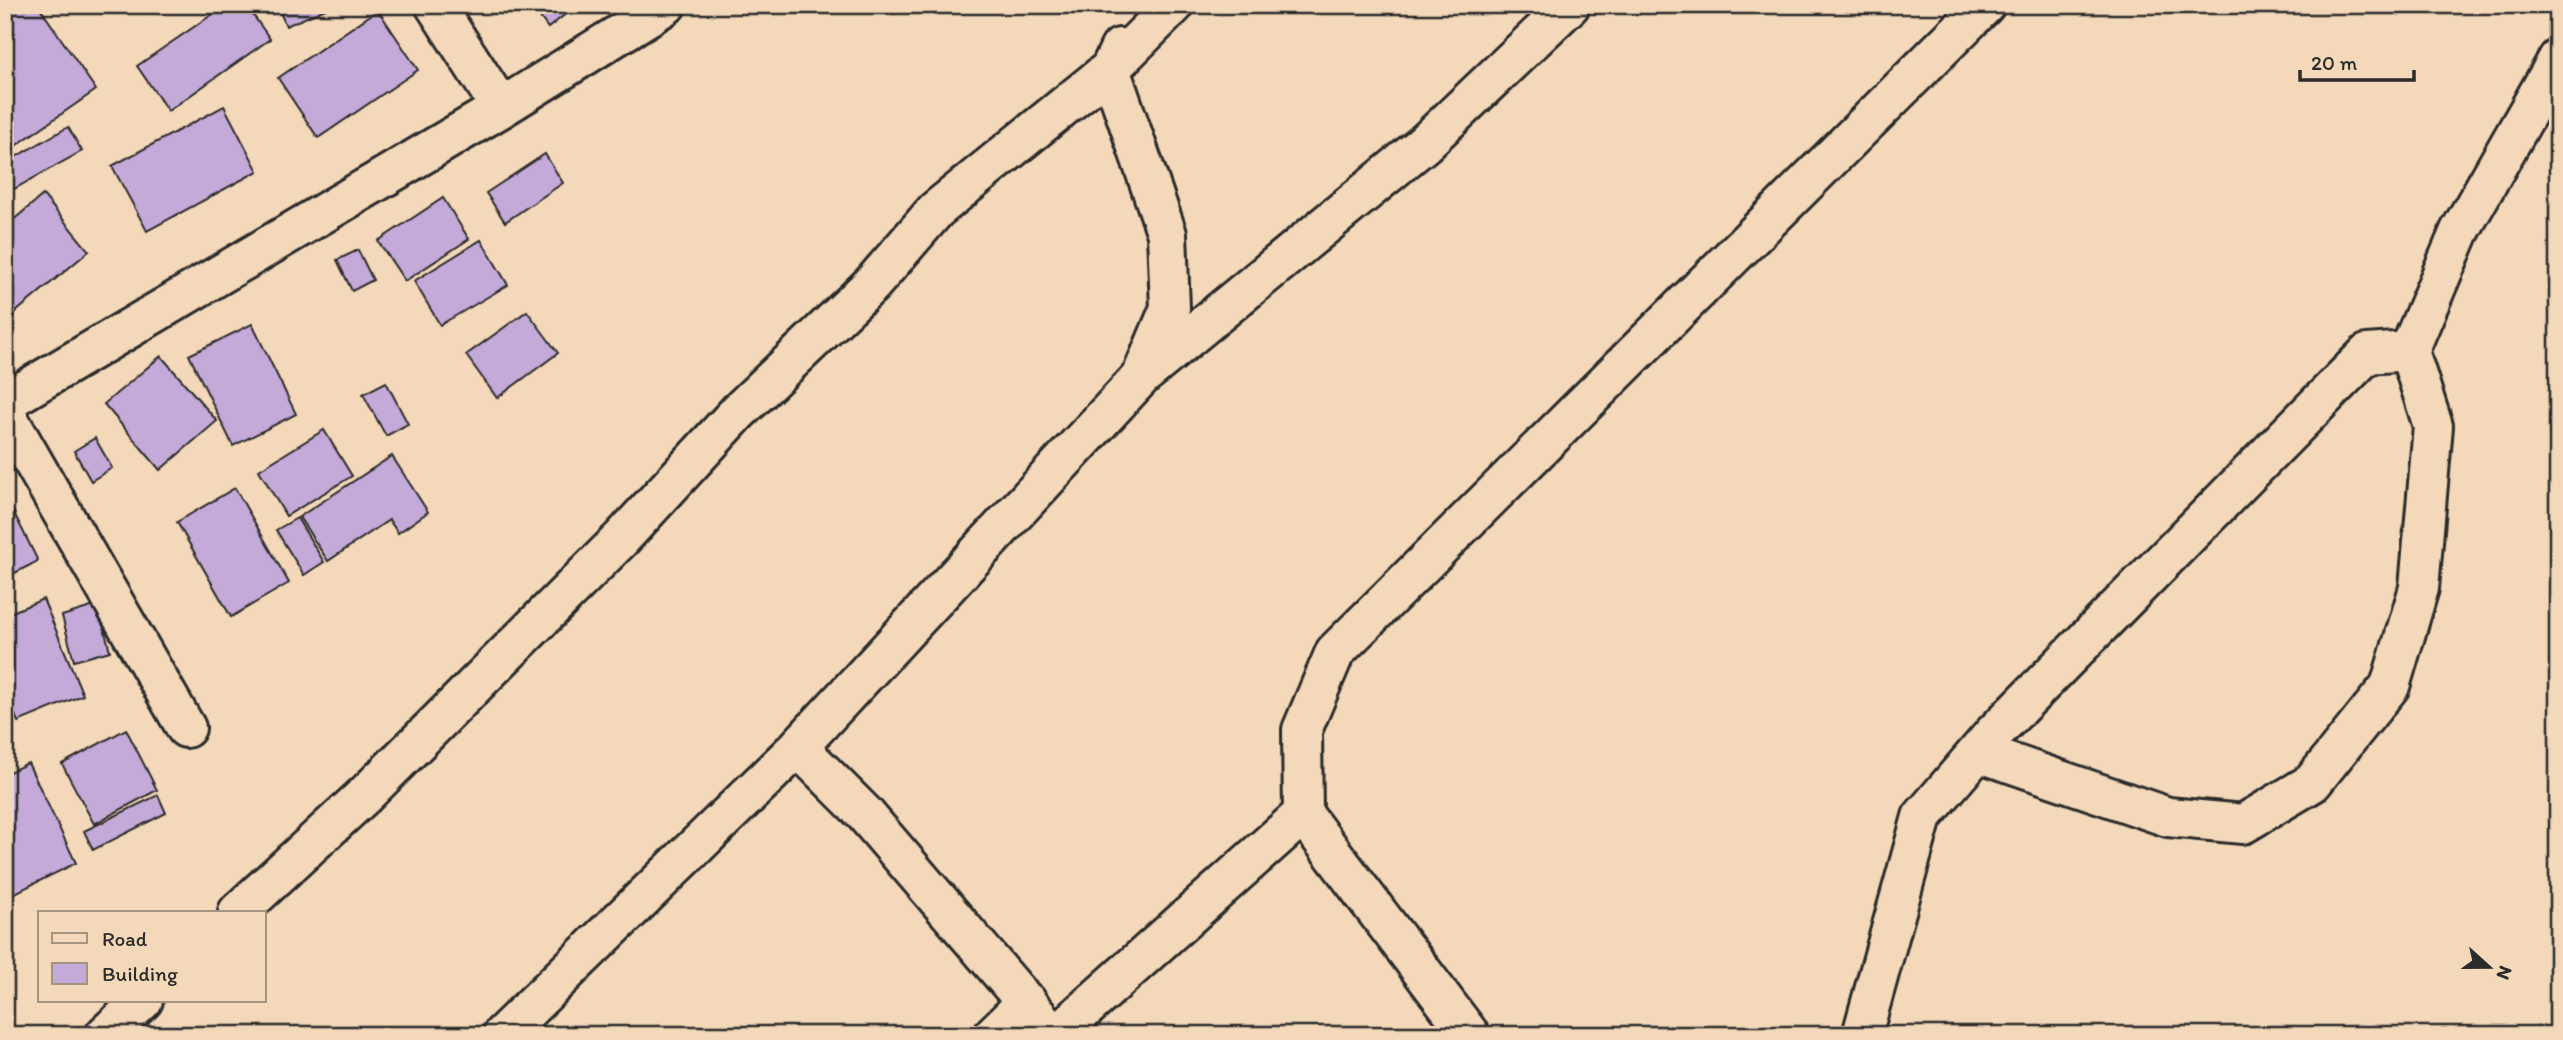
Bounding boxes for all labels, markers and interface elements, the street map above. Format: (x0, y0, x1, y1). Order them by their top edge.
scale bar (2300, 38, 2414, 82)
text: 20 m (2311, 50, 2358, 75)
legend (38, 911, 266, 1002)
text: Road (102, 926, 148, 951)
north arrow (2454, 932, 2524, 1002)
text: Building (102, 961, 178, 986)
text: N (2491, 963, 2517, 983)

